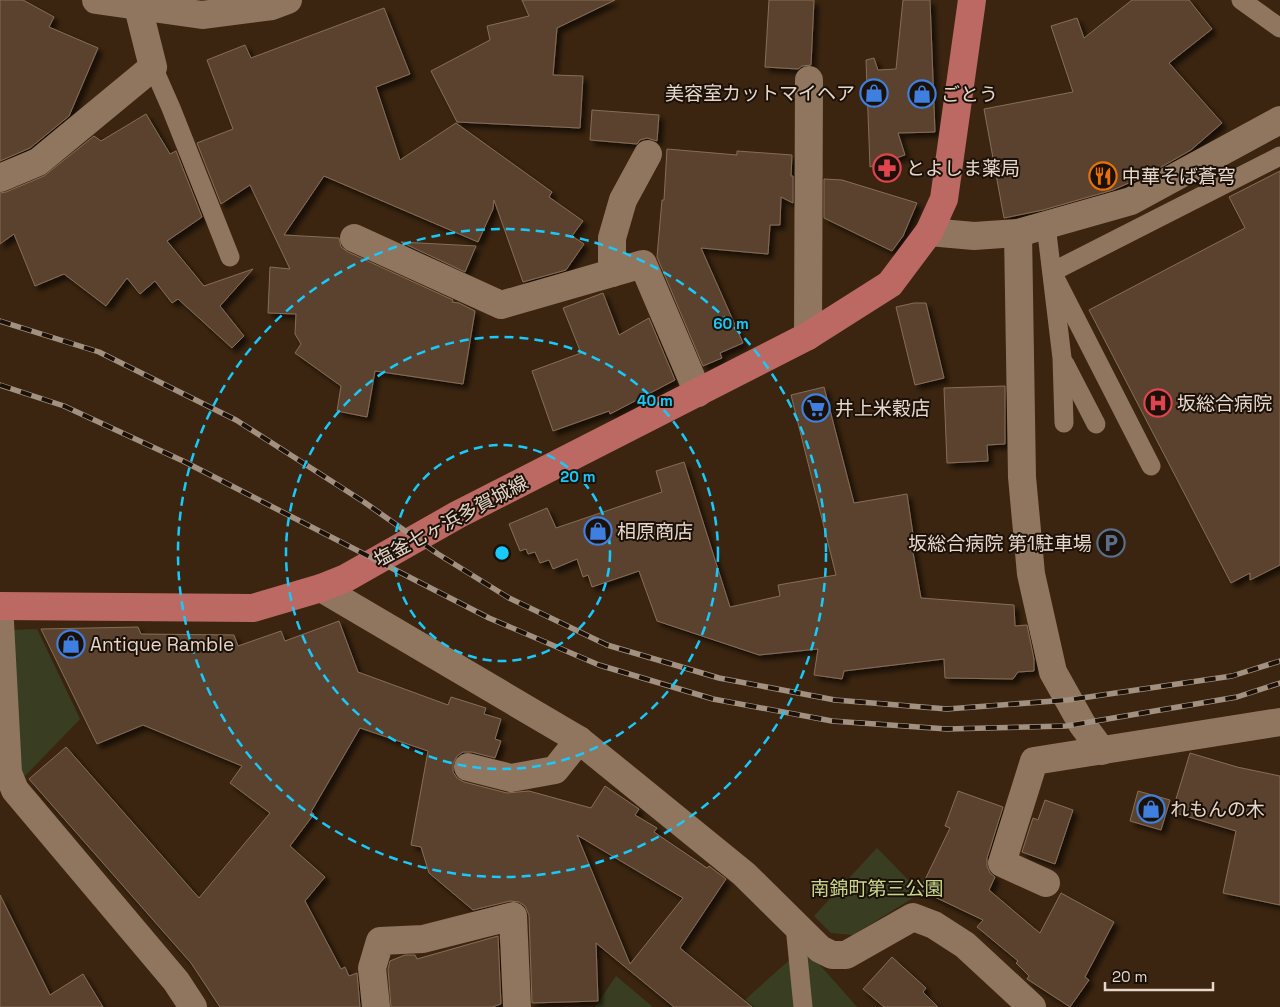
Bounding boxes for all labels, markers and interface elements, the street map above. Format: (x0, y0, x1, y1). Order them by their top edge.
shop icon: 美容室カットマイヘア (859, 78, 889, 108)
shop icon: ごとう (907, 79, 937, 109)
place label: 美容室カットマイヘア (665, 81, 855, 106)
place label: ごとう (941, 82, 998, 107)
pharmacy icon: とよしま薬局 (872, 153, 902, 183)
place label: とよしま薬局 (906, 156, 1020, 181)
restaurant icon: 中華そば蒼穹 (1088, 161, 1118, 191)
place label: 中華そば蒼穹 (1122, 164, 1236, 189)
text: 60 m (713, 314, 749, 333)
hospital icon: 坂総合病院 (1143, 388, 1173, 418)
text: 40 m (637, 391, 673, 410)
place label: 坂総合病院 (1177, 391, 1272, 416)
supermarket icon: 井上米穀店 (801, 393, 831, 423)
place label: 井上米穀店 (835, 396, 930, 421)
text: 20 m (560, 467, 596, 486)
street label: 塩釜七ヶ浜多賀城線 (370, 470, 532, 572)
shop icon: 相原商店 (583, 516, 613, 546)
place label: 相原商店 (617, 519, 693, 544)
parking icon: 坂総合病院 第1駐車場 (1096, 528, 1126, 558)
place label: 坂総合病院 第1駐車場 (908, 531, 1092, 556)
centre of rings (493, 544, 511, 562)
shop icon: Antique Ramble (56, 629, 86, 659)
place label: Antique Ramble (90, 632, 234, 657)
shop icon: れもんの木 (1136, 794, 1166, 824)
place label: れもんの木 (1170, 797, 1265, 822)
park label: 南錦町第三公園 (810, 876, 944, 901)
scale bar (1105, 960, 1212, 992)
text: 20 m (1112, 967, 1147, 986)

